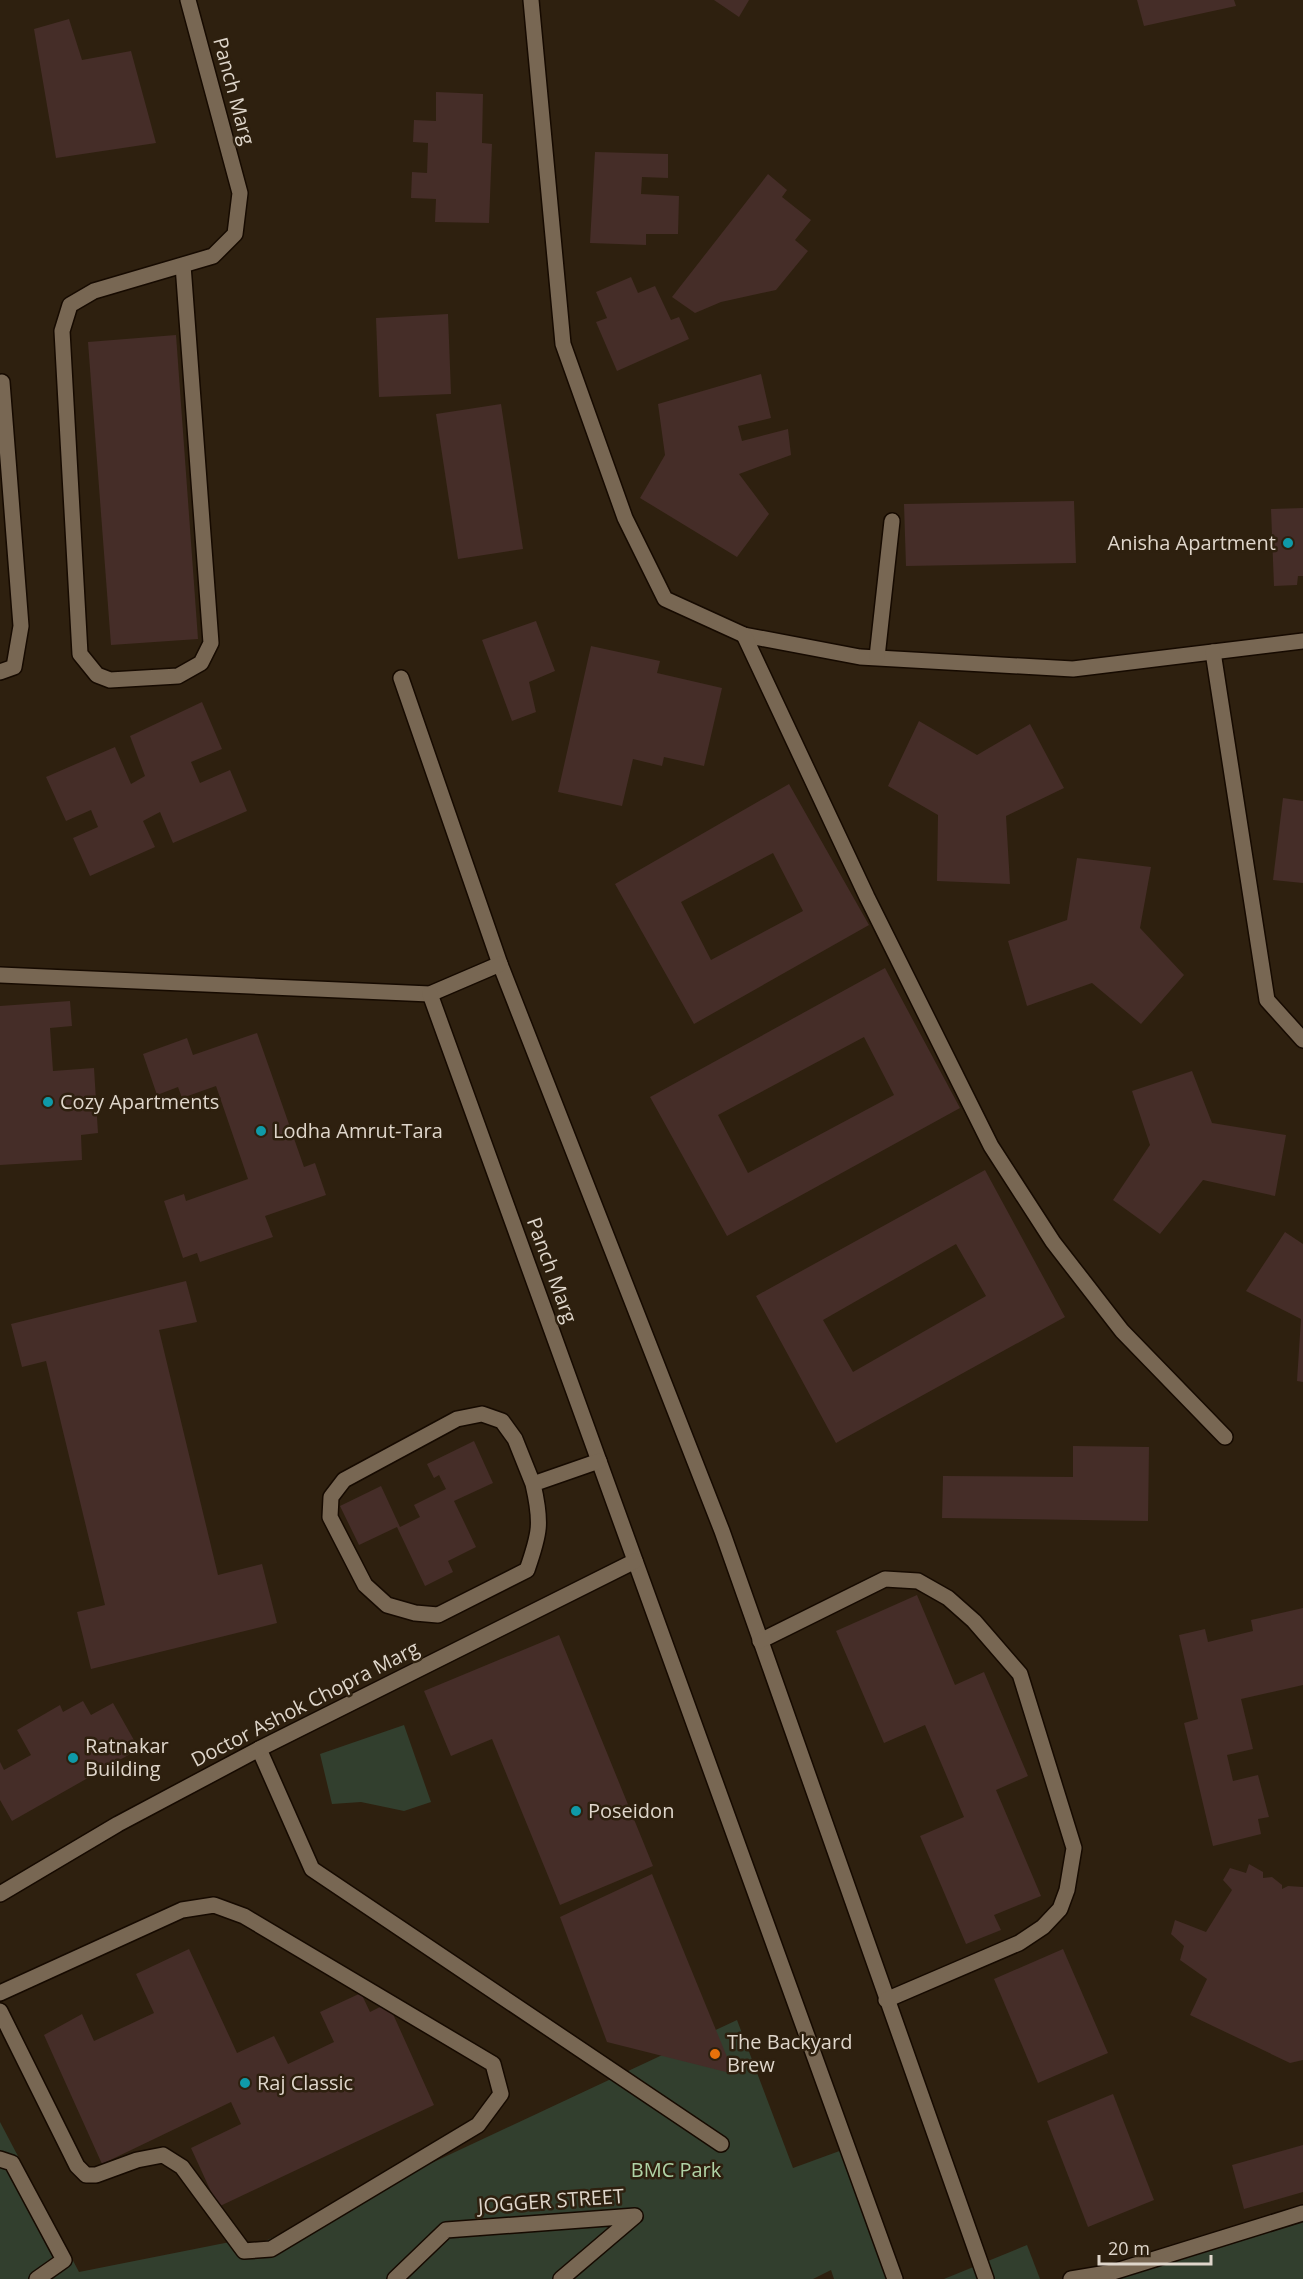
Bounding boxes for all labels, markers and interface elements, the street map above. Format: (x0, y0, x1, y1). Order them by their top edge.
street label: Panch Marg (207, 34, 262, 148)
place label: Anisha Apartment (1107, 529, 1276, 556)
marker: Anisha Apartment (1281, 536, 1295, 550)
place label: Cozy Apartments (60, 1088, 219, 1115)
marker: Cozy Apartments (41, 1095, 55, 1109)
place label: Lodha Amrut-Tara (273, 1117, 443, 1144)
marker: Lodha Amrut-Tara (254, 1124, 268, 1138)
street label: Panch Marg (521, 1213, 584, 1327)
street label: Doctor Ashok Chopra Marg (186, 1634, 424, 1773)
place label: Ratnakar Building (85, 1732, 169, 1782)
marker: Ratnakar Building (66, 1751, 80, 1765)
place label: Poseidon (588, 1797, 674, 1824)
marker: Poseidon (569, 1804, 583, 1818)
place label: The Backyard Brew (727, 2028, 852, 2078)
marker: The Backyard Brew (708, 2047, 722, 2061)
place label: Raj Classic (257, 2069, 353, 2096)
marker: Raj Classic (238, 2076, 252, 2090)
park label: BMC Park (631, 2156, 722, 2183)
street label: JOGGER STREET (475, 2182, 625, 2219)
scale bar (1099, 2228, 1212, 2266)
text: 20 m (1108, 2236, 1150, 2260)

